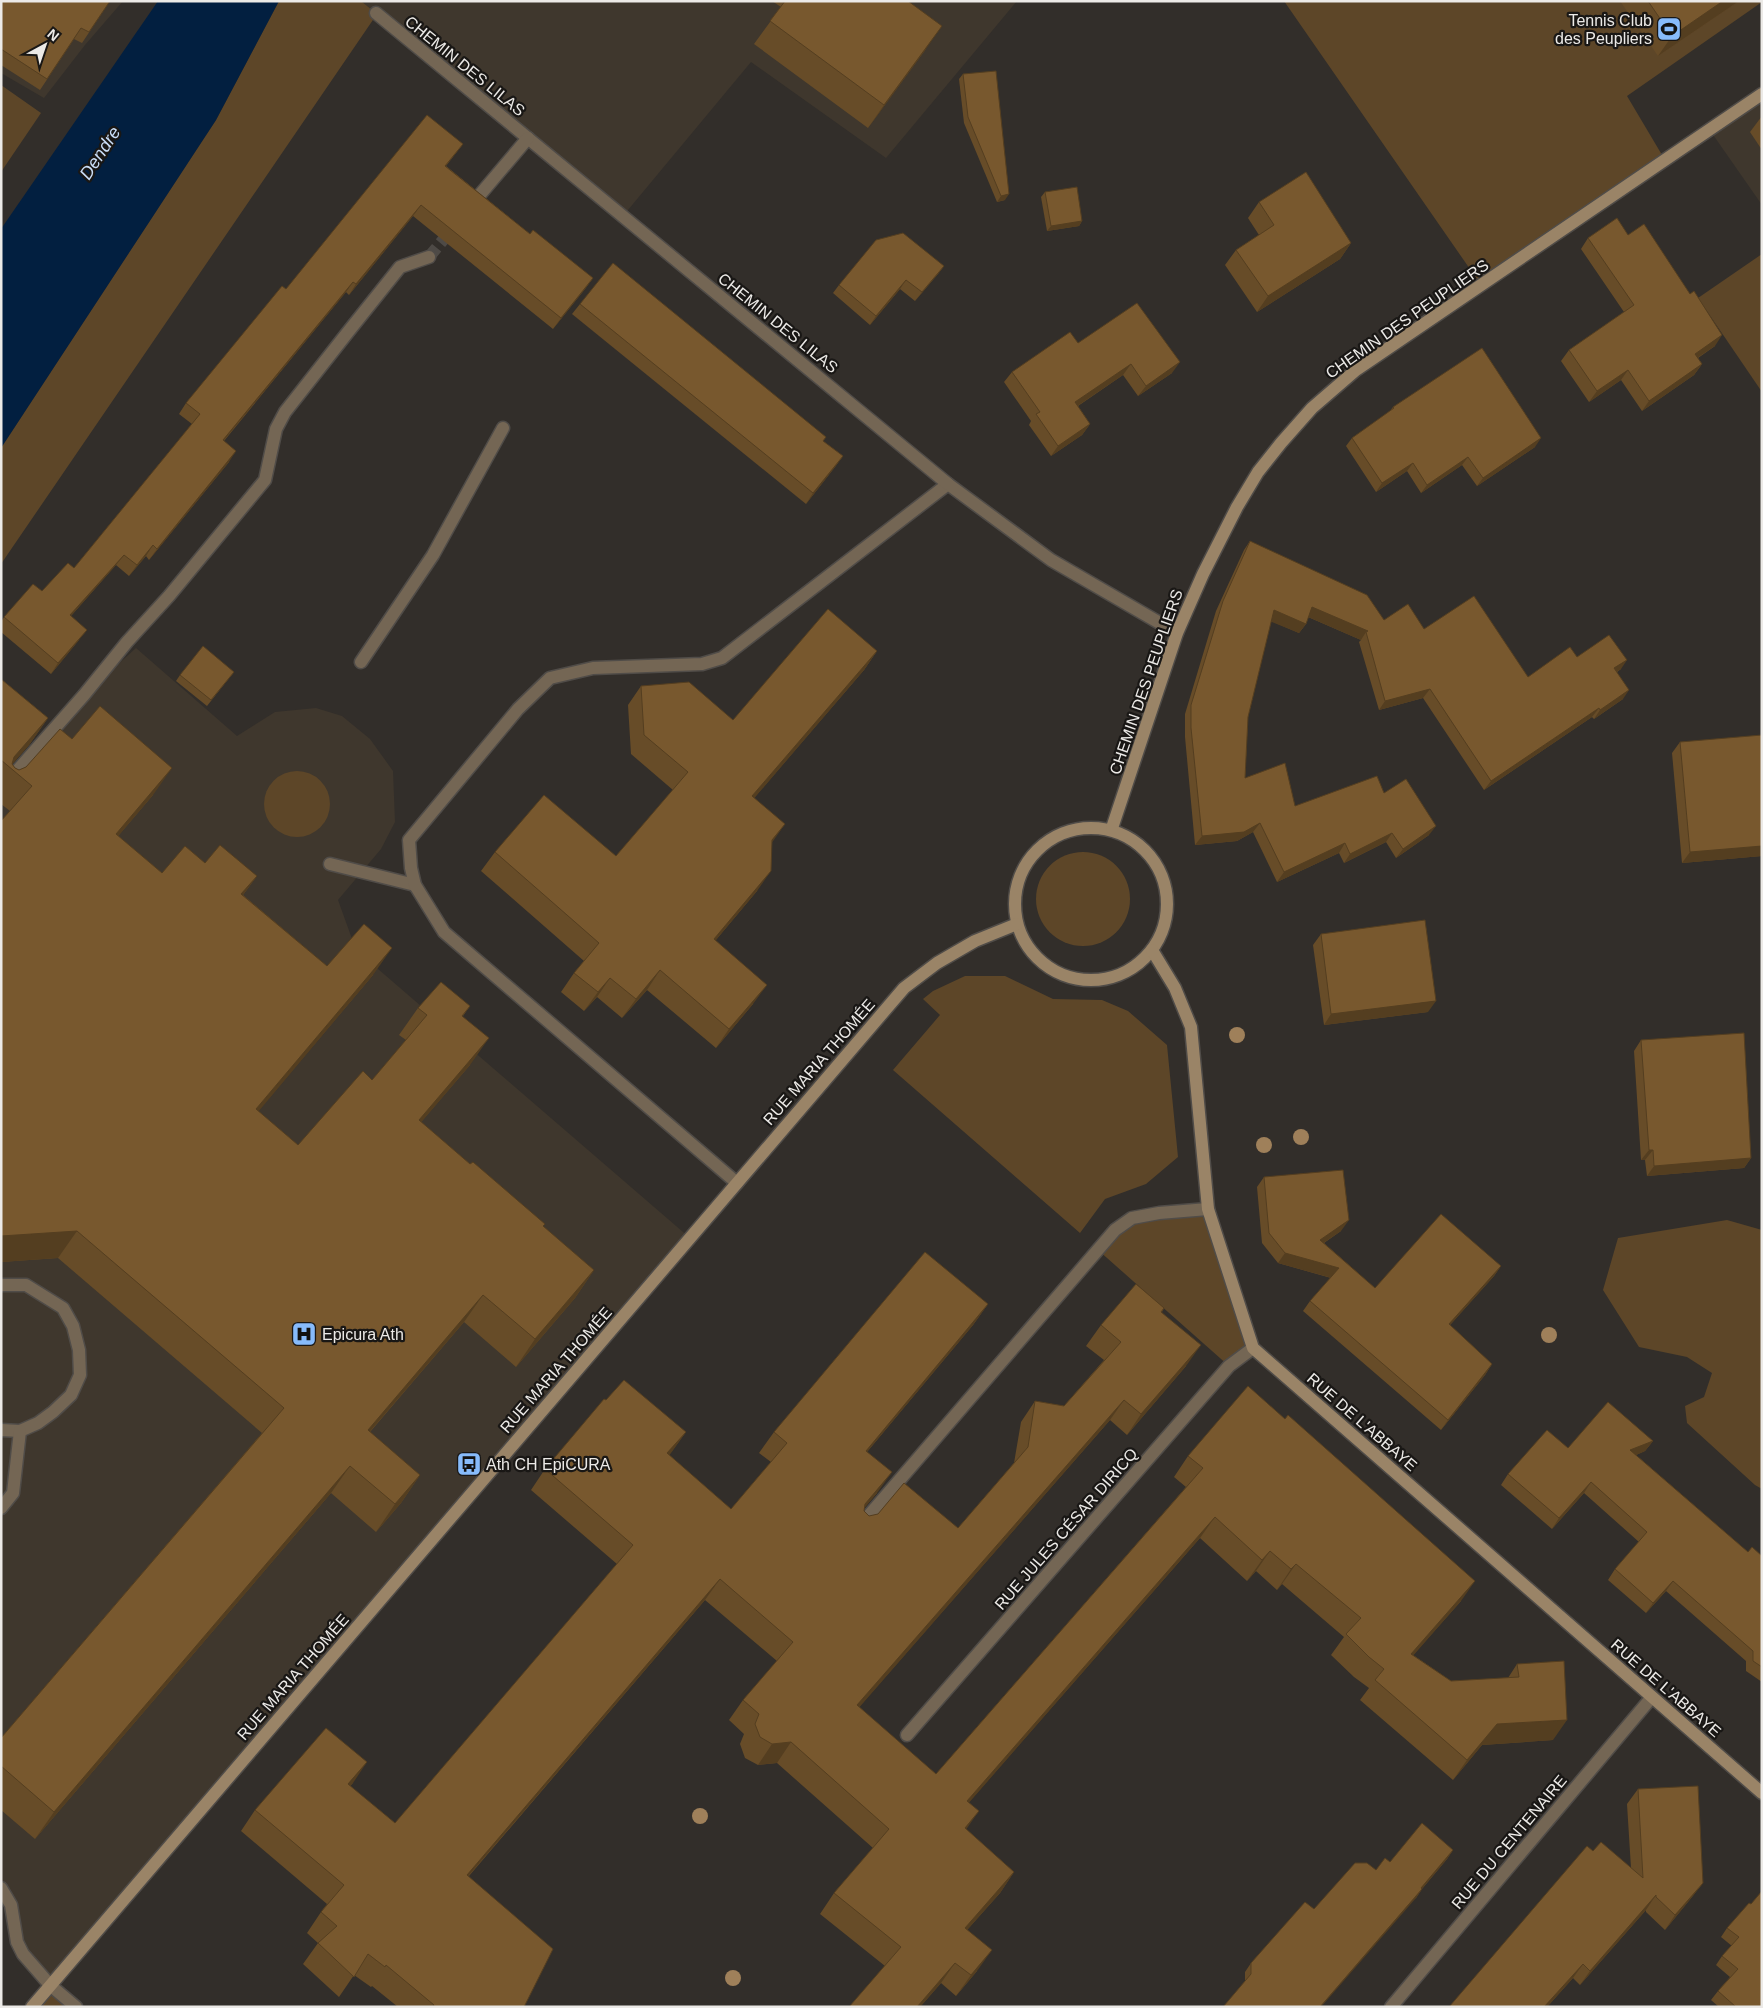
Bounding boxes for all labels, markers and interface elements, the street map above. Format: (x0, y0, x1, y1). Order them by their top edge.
place label: Tennis Club des Peupliers (1555, 12, 1652, 47)
street label: CHEMIN DES LILAS (402, 13, 528, 119)
sports icon: Tennis Club des Peupliers (1656, 16, 1682, 42)
north arrow (20, 20, 70, 70)
text: N (44, 26, 62, 44)
water label: Dendre (76, 123, 124, 183)
street label: CHEMIN DES PEUPLIERS (1322, 256, 1492, 382)
street label: CHEMIN DES LILAS (715, 270, 841, 376)
street label: CHEMIN DES PEUPLIERS (1106, 587, 1186, 777)
street label: RUE MARIA THOMÉE (759, 995, 878, 1128)
street label: RUE MARIA THOMÉE (496, 1303, 615, 1436)
hospital icon: Epicura Ath (291, 1321, 317, 1347)
place label: Epicura Ath (322, 1326, 404, 1343)
street label: RUE DE L'ABBAYE (1304, 1370, 1420, 1474)
street label: RUE JULES CÉSAR DIRICQ (991, 1444, 1141, 1613)
bus stop icon: Ath CH EpiCURA (456, 1451, 482, 1477)
place label: Ath CH EpiCURA (486, 1456, 611, 1473)
street label: RUE MARIA THOMÉE (233, 1610, 352, 1743)
street label: RUE DE L'ABBAYE (1608, 1636, 1724, 1740)
street label: RUE DU CENTENAIRE (1448, 1772, 1570, 1912)

